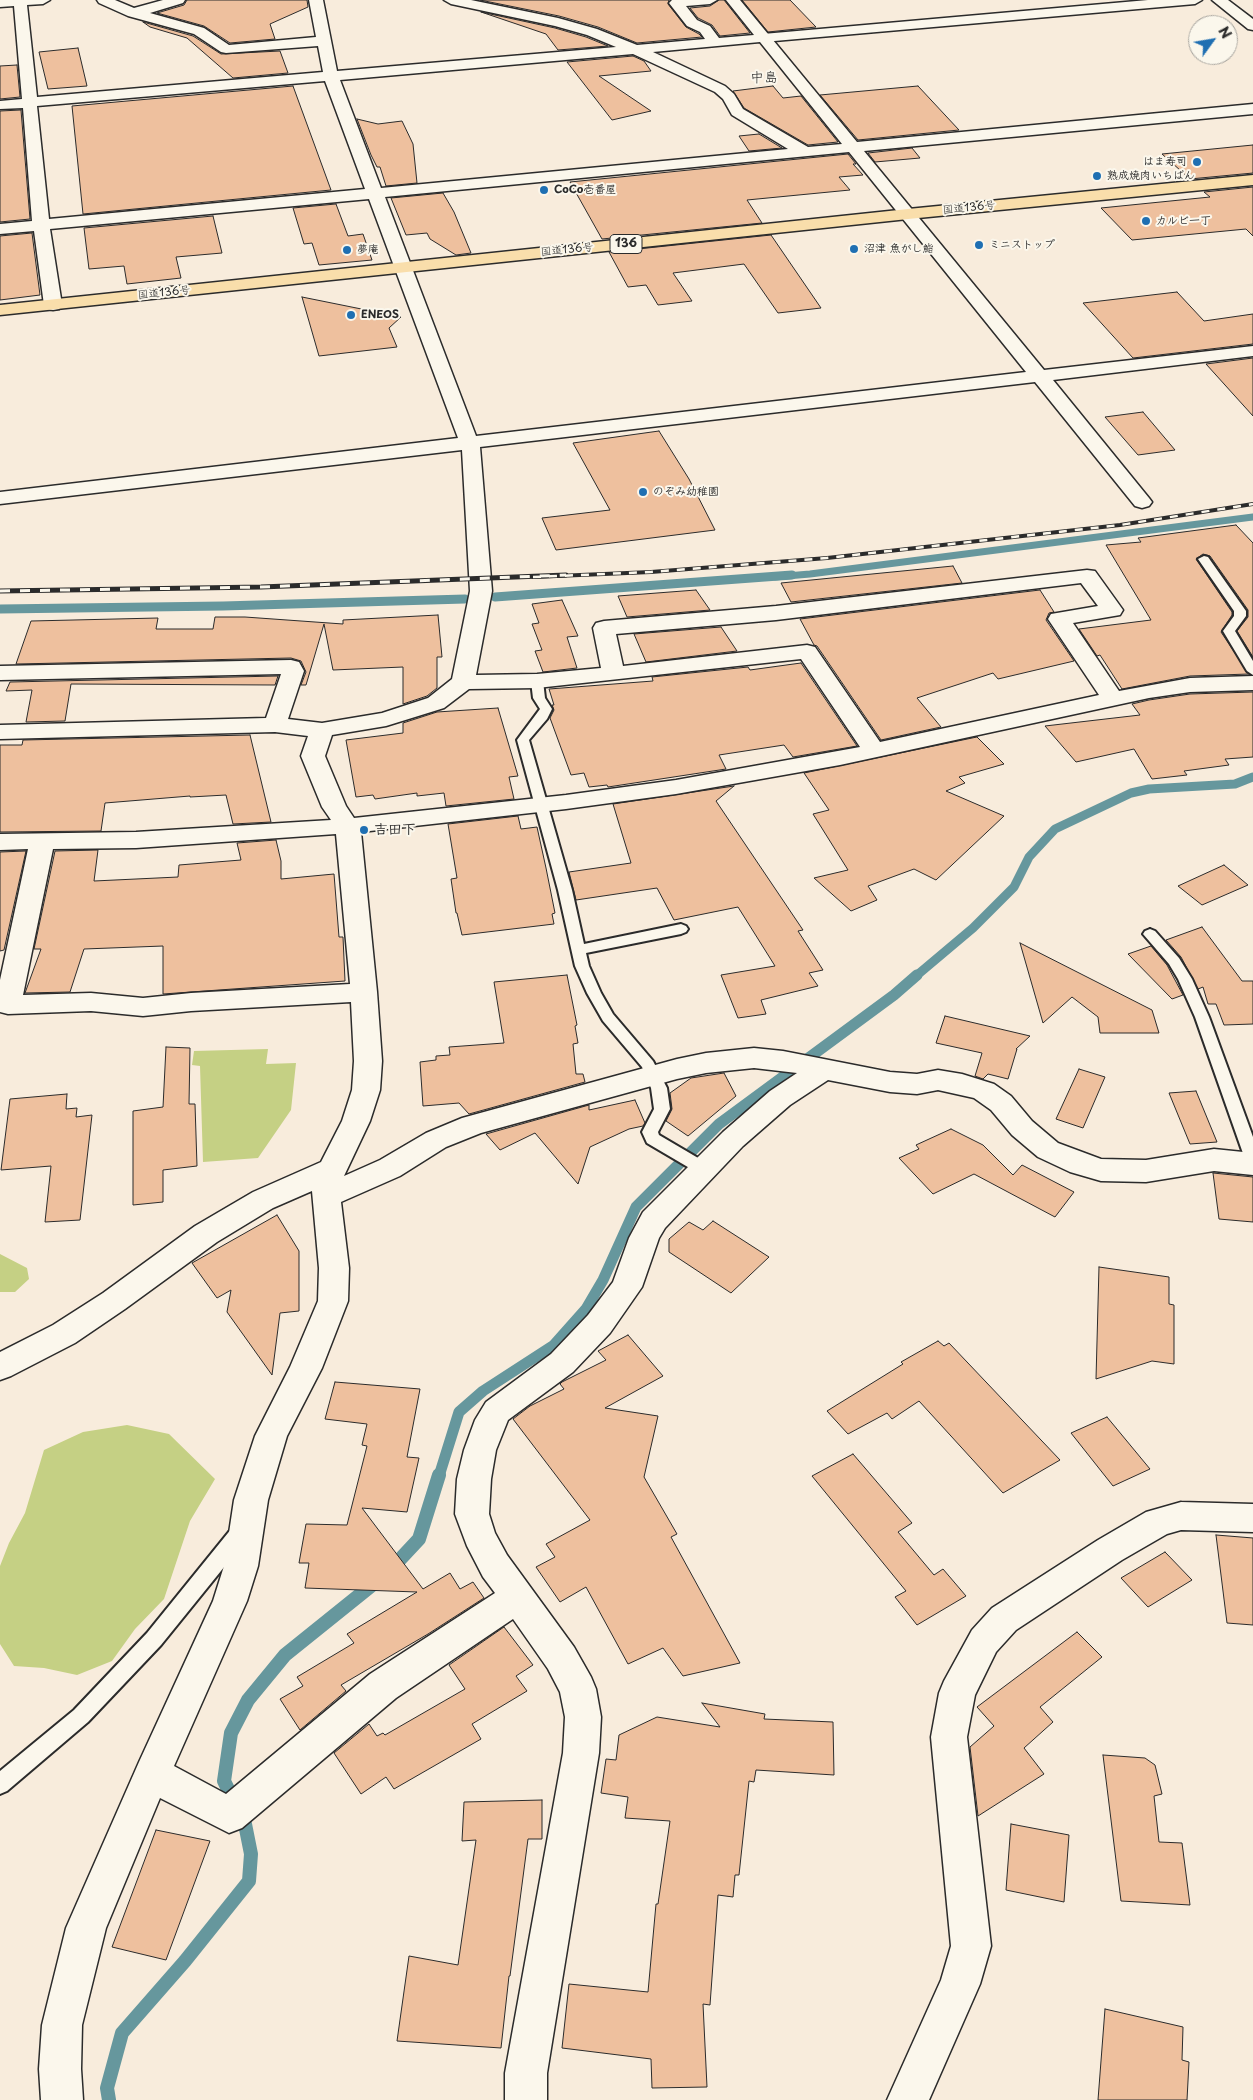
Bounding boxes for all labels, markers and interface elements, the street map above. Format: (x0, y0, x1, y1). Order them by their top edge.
north arrow (1188, 15, 1238, 65)
text: N (1213, 22, 1237, 43)
district label: 中島 (750, 70, 778, 86)
place label: はま寿司 (1143, 155, 1187, 169)
marker: はま寿司 (1191, 156, 1203, 168)
place label: 熟成焼肉いちばん (1107, 169, 1195, 183)
marker: 熟成焼肉いちばん (1091, 170, 1103, 182)
place label: CoCo壱番屋 (554, 183, 616, 197)
marker: CoCo壱番屋 (538, 184, 550, 196)
street label: 国道136号 (942, 199, 996, 217)
place label: カルビ一丁 (1156, 214, 1211, 228)
marker: カルビ一丁 (1140, 215, 1152, 227)
road number: 136 (610, 234, 642, 253)
place label: ミニストップ (989, 238, 1055, 252)
marker: ミニストップ (973, 239, 985, 251)
street label: 国道136号 (540, 241, 594, 259)
place label: 沼津 魚がし鮨 (864, 242, 934, 256)
place label: 夢庵 (357, 243, 379, 257)
marker: 沼津 魚がし鮨 (848, 243, 860, 255)
marker: 夢庵 (341, 244, 353, 256)
street label: 国道136号 (137, 284, 191, 302)
place label: ENEOS (361, 308, 399, 322)
marker: ENEOS (345, 309, 357, 321)
place label: のぞみ幼稚園 (653, 485, 719, 499)
marker: のぞみ幼稚園 (637, 486, 649, 498)
place label: 吉田下 (374, 822, 416, 838)
marker: 吉田下 (358, 824, 370, 836)

